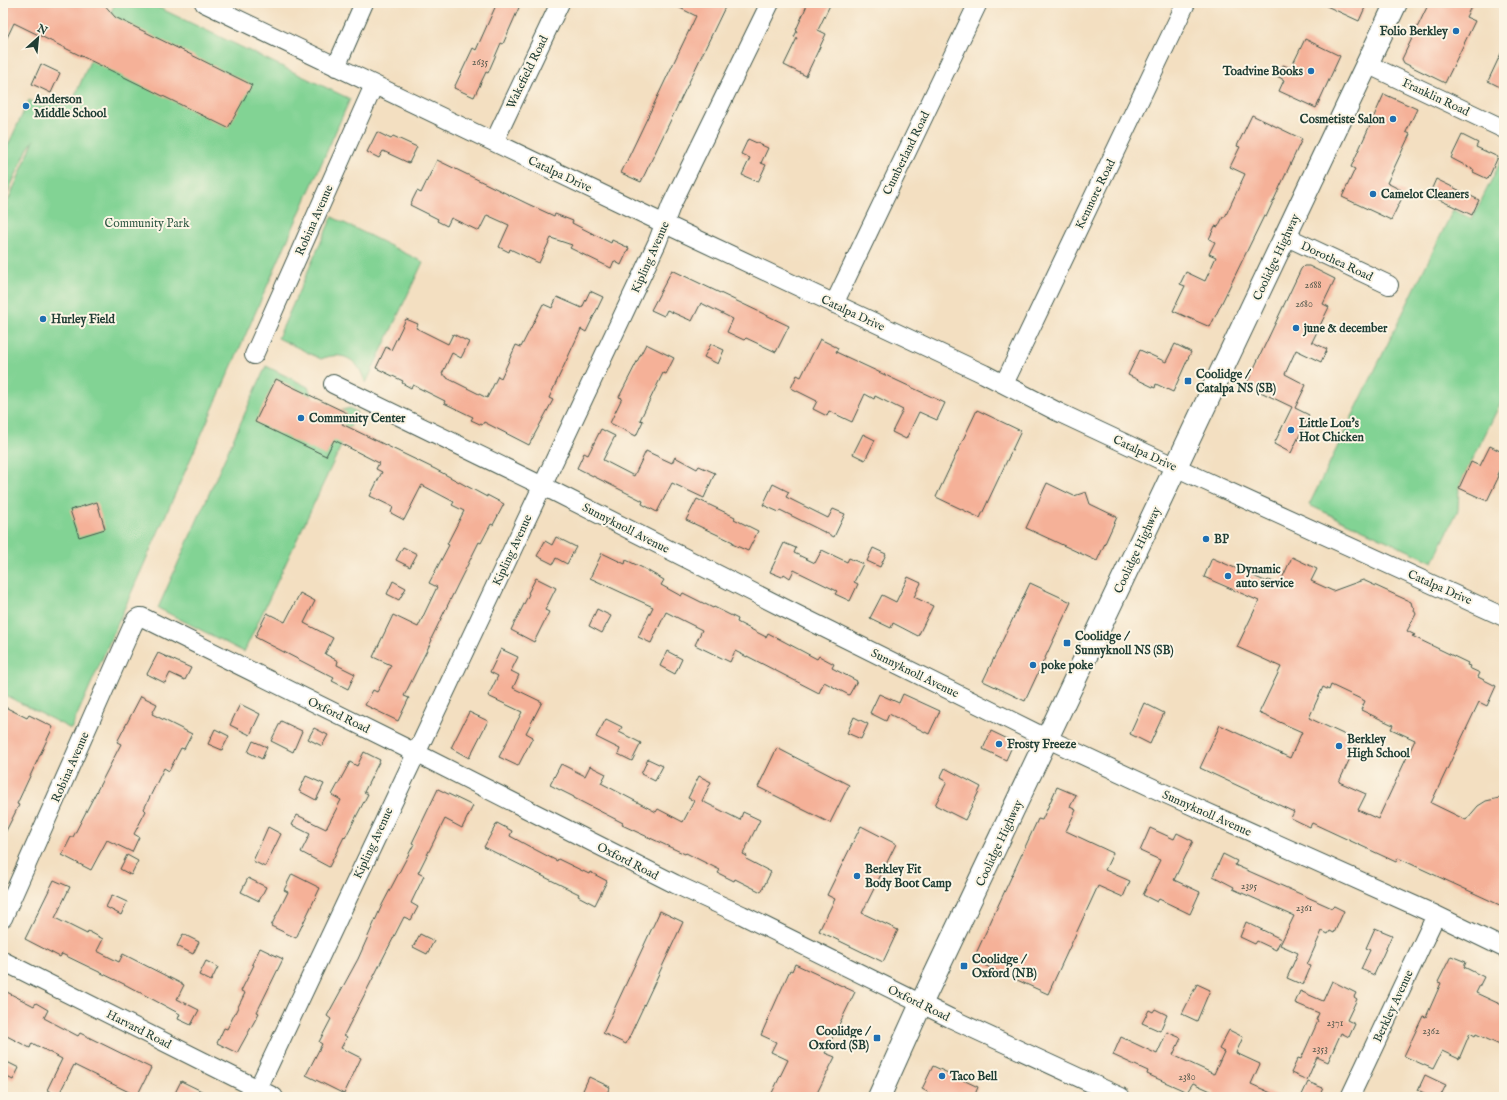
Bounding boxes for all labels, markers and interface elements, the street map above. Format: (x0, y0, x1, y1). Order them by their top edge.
north arrow (18, 18, 58, 58)
text: N (34, 21, 50, 39)
place label: Folio Berkley (1380, 24, 1449, 40)
marker: Folio Berkley (1451, 26, 1461, 36)
street label: Wakefield Road (503, 33, 552, 111)
house number: 2635 (472, 56, 489, 69)
place label: Toadvine Books (1222, 64, 1304, 79)
marker: Toadvine Books (1306, 66, 1316, 76)
street label: Franklin Road (1400, 75, 1472, 120)
place label: Anderson Middle School (33, 92, 107, 121)
marker: Anderson Middle School (21, 101, 31, 111)
street label: Cumberland Road (880, 108, 933, 198)
place label: Cosmetiste Salon (1300, 112, 1386, 127)
marker: Cosmetiste Salon (1388, 114, 1398, 124)
street label: Catalpa Drive (525, 153, 594, 197)
street label: Kenmore Road (1072, 156, 1119, 232)
street label: Robina Avenue (292, 182, 337, 258)
place label: Camelot Cleaners (1381, 187, 1470, 202)
marker: Camelot Cleaners (1368, 189, 1378, 199)
street label: Coolidge Highway (1250, 211, 1303, 303)
park label: Community Park (105, 216, 190, 231)
street label: Kipling Avenue (628, 219, 674, 296)
street label: Dorothea Road (1298, 238, 1376, 285)
house number: 2688 (1305, 279, 1321, 292)
street label: Catalpa Drive (818, 292, 887, 336)
house number: 2680 (1295, 298, 1313, 311)
place label: Hurley Field (51, 312, 116, 328)
marker: Hurley Field (38, 314, 48, 324)
place label: june & december (1302, 321, 1388, 337)
marker: june & december (1291, 323, 1301, 333)
place label: Coolidge / Catalpa NS (SB) (1196, 367, 1276, 397)
marker: Coolidge / Catalpa NS (SB) (1183, 376, 1193, 386)
place label: Community Center (309, 411, 406, 427)
marker: Community Center (296, 413, 306, 423)
place label: Little Lou's Hot Chicken (1298, 416, 1364, 445)
marker: Little Lou's Hot Chicken (1286, 425, 1296, 435)
street label: Catalpa Drive (1110, 432, 1179, 476)
street label: Sunnyknoll Avenue (580, 500, 672, 557)
street label: Coolidge Highway (1111, 504, 1164, 596)
street label: Kipling Avenue (489, 512, 537, 589)
place label: BP (1214, 532, 1229, 547)
marker: BP (1201, 534, 1211, 544)
place label: Dynamic auto service (1236, 562, 1294, 591)
street label: Catalpa Drive (1405, 567, 1475, 609)
marker: Dynamic auto service (1223, 571, 1233, 581)
place label: Coolidge / Sunnyknoll NS (SB) (1075, 629, 1174, 659)
marker: Coolidge / Sunnyknoll NS (SB) (1062, 638, 1072, 648)
street label: Sunnyknoll Avenue (868, 646, 962, 701)
place label: poke poke (1040, 658, 1094, 674)
marker: poke poke (1028, 660, 1038, 670)
street label: Oxford Road (305, 694, 373, 737)
street label: Robina Avenue (48, 729, 93, 805)
place label: Berkley High School (1347, 732, 1411, 762)
place label: Frosty Freeze (1007, 737, 1077, 753)
marker: Frosty Freeze (994, 739, 1004, 749)
marker: Berkley High School (1334, 741, 1344, 751)
street label: Sunnyknoll Avenue (1160, 787, 1254, 840)
street label: Coolidge Highway (973, 797, 1026, 889)
street label: Kipling Avenue (350, 805, 398, 882)
street label: Oxford Road (594, 840, 662, 884)
place label: Berkley Fit Body Boot Camp (865, 862, 952, 892)
marker: Berkley Fit Body Boot Camp (852, 871, 862, 881)
house number: 2395 (1241, 880, 1258, 893)
house number: 2361 (1296, 902, 1312, 915)
place label: Coolidge / Oxford (NB) (972, 952, 1037, 981)
marker: Coolidge / Oxford (NB) (959, 961, 969, 971)
street label: Berkley Avenue (1370, 967, 1417, 1045)
street label: Oxford Road (885, 982, 953, 1025)
street label: Harvard Road (104, 1007, 174, 1053)
house number: 2371 (1327, 1017, 1344, 1030)
place label: Coolidge / Oxford (SB) (809, 1024, 872, 1053)
house number: 2362 (1422, 1025, 1440, 1038)
marker: Coolidge / Oxford (SB) (872, 1033, 882, 1043)
house number: 2353 (1312, 1043, 1328, 1056)
place label: Taco Bell (949, 1069, 998, 1084)
marker: Taco Bell (937, 1071, 947, 1081)
house number: 2380 (1178, 1071, 1196, 1084)

